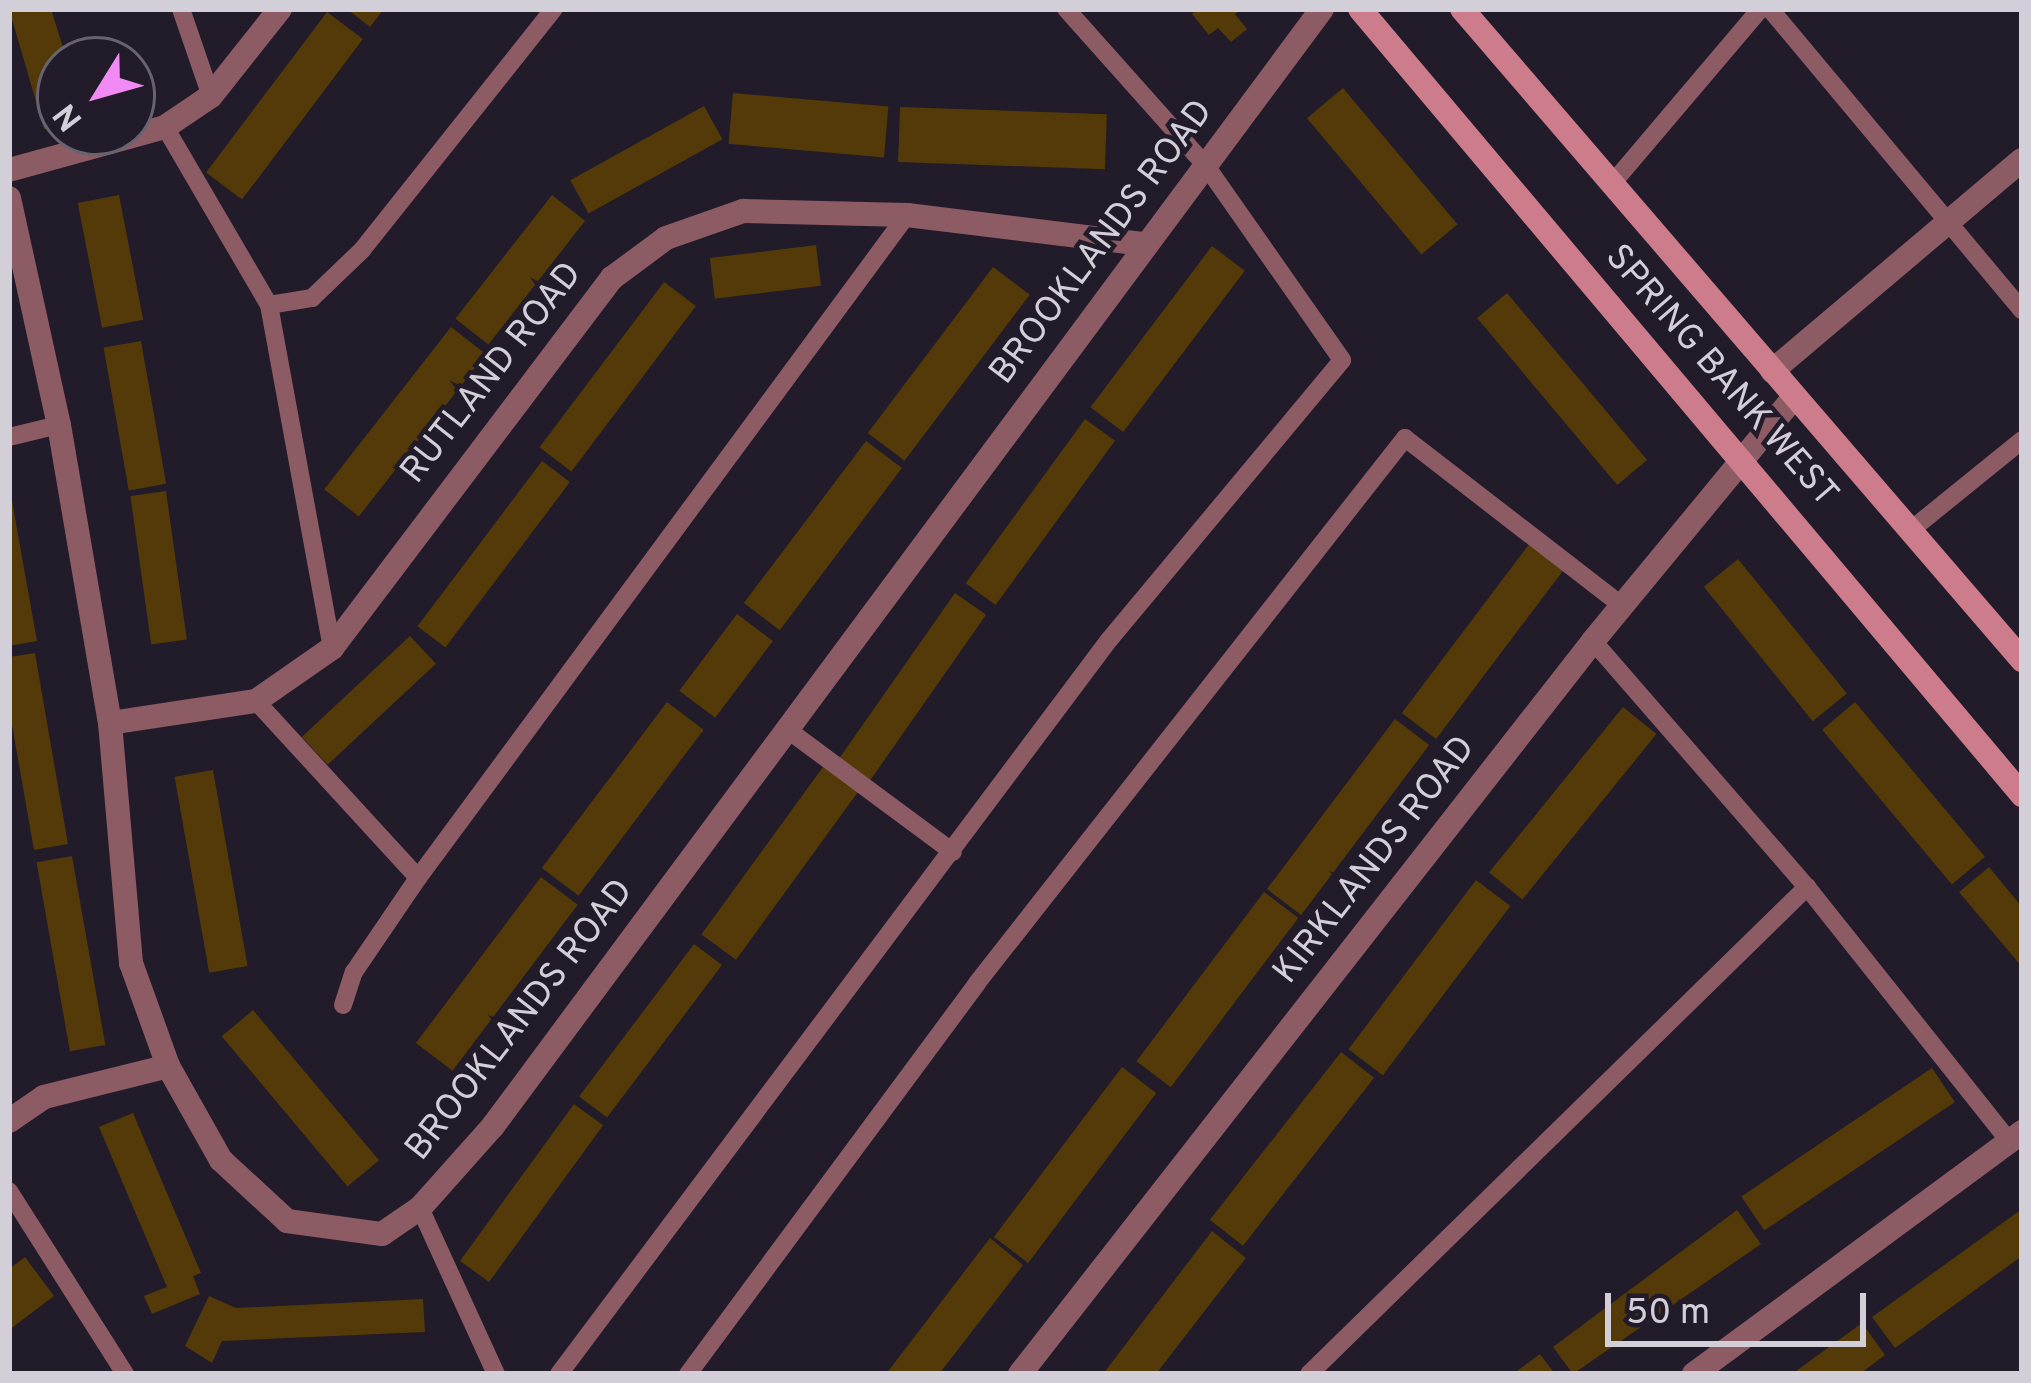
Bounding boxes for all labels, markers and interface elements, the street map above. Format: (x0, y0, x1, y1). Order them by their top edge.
north arrow (36, 36, 156, 156)
street label: BROOKLANDS ROAD (982, 92, 1224, 394)
text: N (46, 94, 94, 138)
street label: SPRING BANK WEST (1594, 237, 1846, 517)
street label: RUTLAND ROAD (393, 255, 593, 493)
street label: KIRKLANDS ROAD (1266, 728, 1486, 994)
street label: BROOKLANDS ROAD (398, 872, 644, 1170)
scale bar (1611, 1269, 1872, 1343)
text: 50 m (1626, 1291, 1710, 1337)

